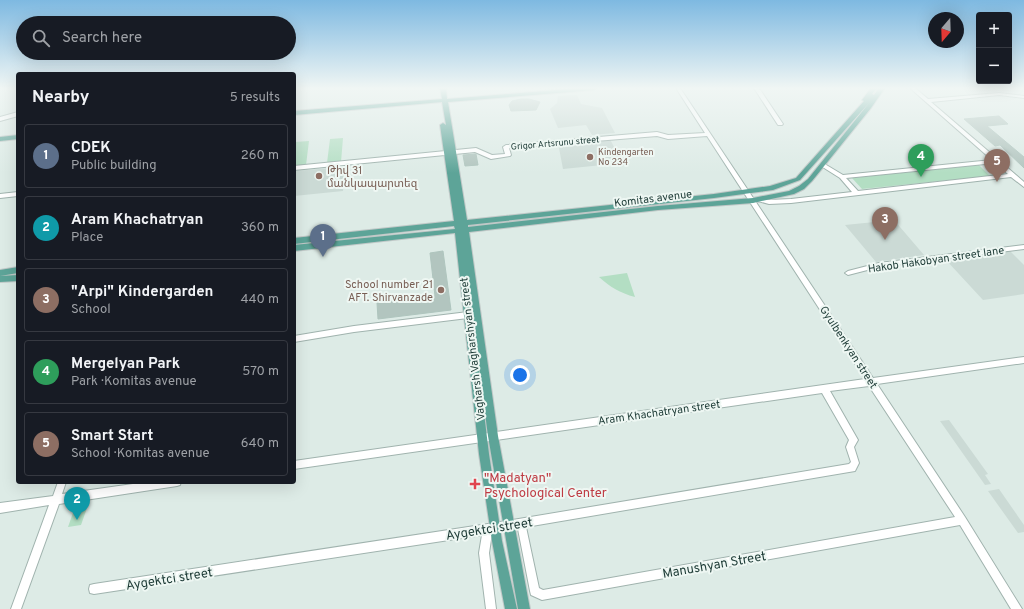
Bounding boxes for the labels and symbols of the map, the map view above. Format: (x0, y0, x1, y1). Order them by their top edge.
north arrow (928, 12, 964, 48)
street label: Grigor Artsrunu street (510, 134, 600, 153)
pin: 4 (908, 144, 934, 177)
place label: Kindengarten No 234 (598, 147, 654, 168)
pin: 5 (984, 149, 1010, 182)
marker: Kindengarten No 234 (585, 152, 595, 162)
place label: Թիվ 31 մանկապարտեզ (327, 164, 419, 191)
marker: Թիվ 31 մանկապարտեզ (314, 171, 324, 181)
street label: Komitas avenue (613, 187, 693, 211)
pin: 3 (872, 207, 898, 240)
pin: 1 (310, 224, 336, 257)
street label: Hakob Hakobyan street lane (867, 243, 1005, 276)
street label: Vagharsh Vagharshyan street (457, 277, 489, 421)
place label: School number 21 AFT. Shirvanzade (345, 278, 433, 305)
marker: School number 21 AFT. Shirvanzade (436, 285, 446, 295)
street label: Gyulbenkyan street (816, 304, 880, 391)
your location (510, 365, 530, 385)
street label: Aram Khachatryan street (597, 397, 721, 429)
place label: "Madatyan" Psychological Center (484, 471, 607, 502)
marker: "Madatyan" Psychological Center (469, 478, 481, 490)
pin: 2 (64, 487, 90, 520)
street label: Aygektci street (445, 515, 534, 545)
street label: Manushyan Street (661, 549, 767, 583)
street label: Aygektci street (125, 565, 214, 595)

